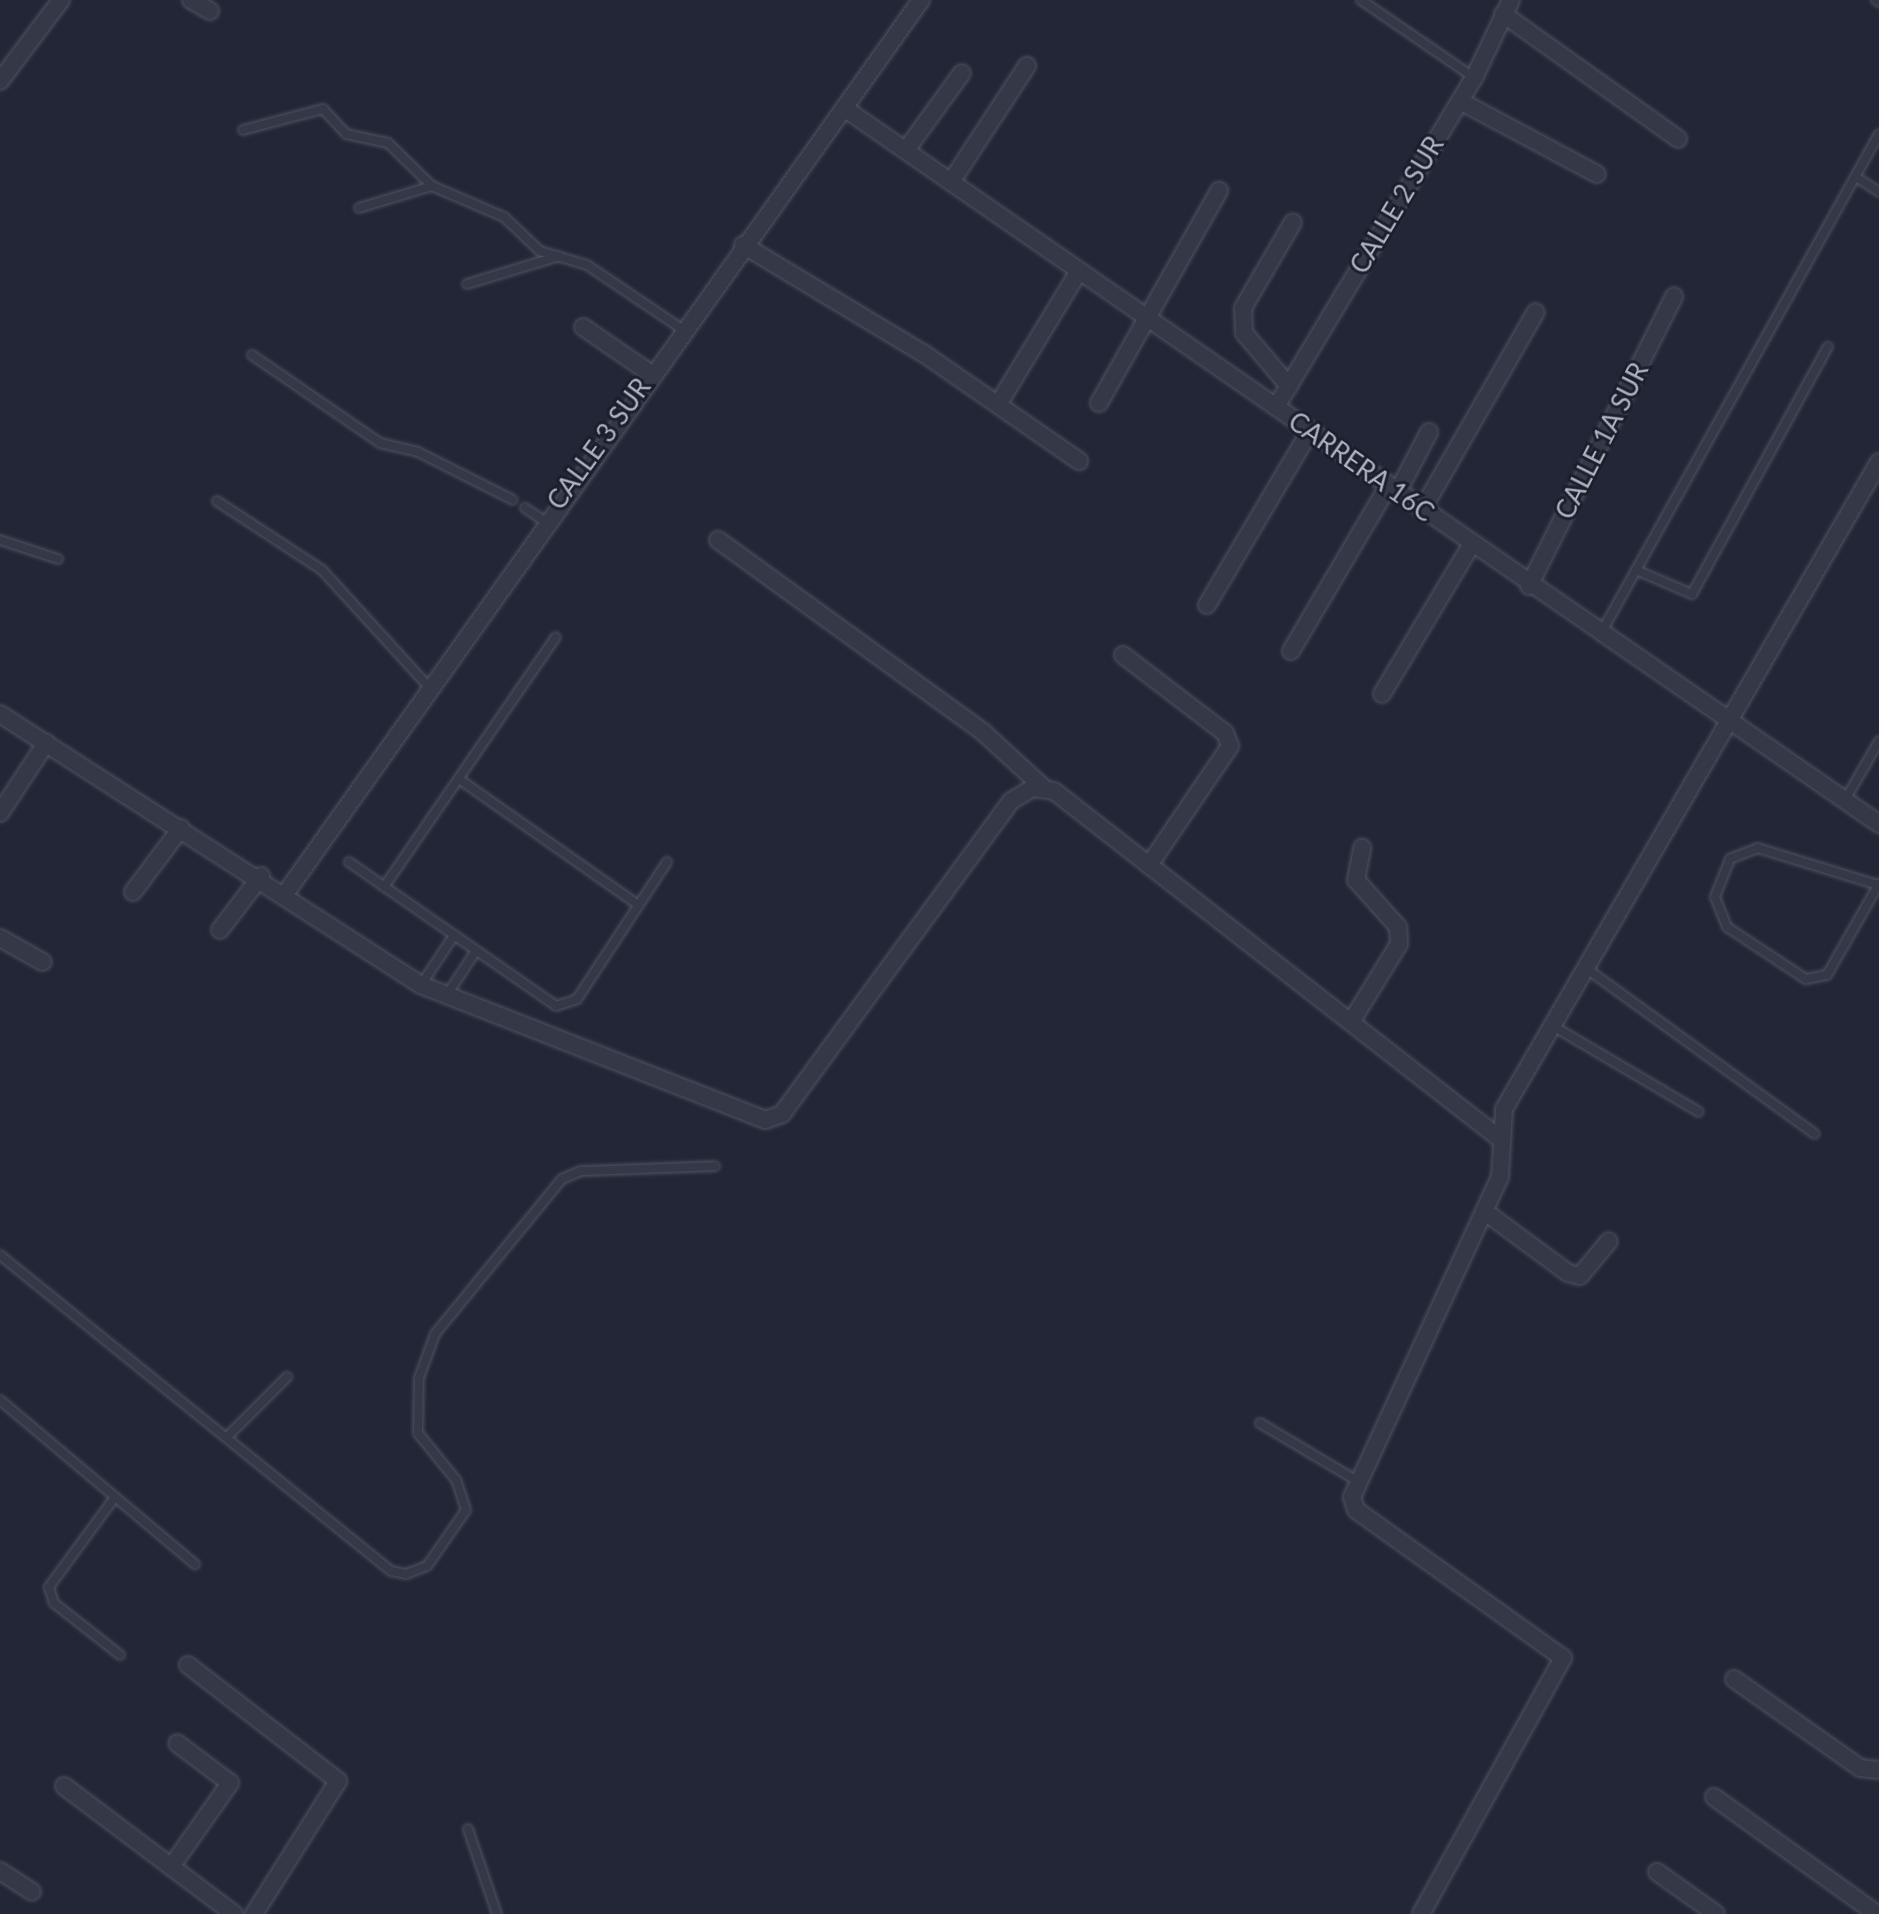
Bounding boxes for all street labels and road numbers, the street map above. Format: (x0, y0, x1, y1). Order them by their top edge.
street label: CALLE 2 SUR (1344, 131, 1450, 279)
street label: CALLE 1A SUR (1549, 357, 1655, 525)
street label: CALLE 3 SUR (541, 372, 657, 516)
street label: CARRERA 16C (1282, 405, 1440, 529)

